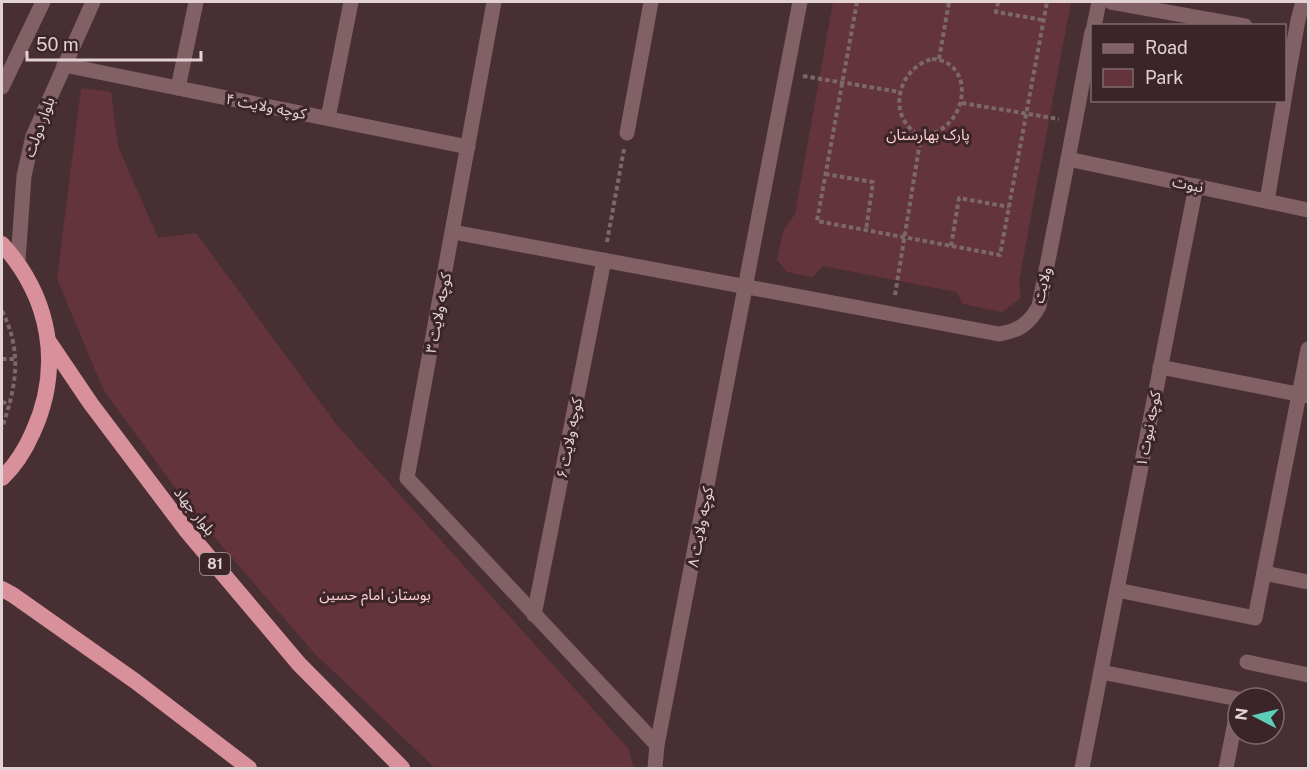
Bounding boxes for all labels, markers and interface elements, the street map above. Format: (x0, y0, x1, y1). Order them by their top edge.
scale bar (27, 24, 201, 62)
legend (1091, 24, 1286, 102)
text: 50 m (36, 34, 79, 55)
text: Road (1145, 37, 1188, 58)
text: Park (1145, 67, 1183, 88)
street label: کوچه ولایت ۴ (224, 90, 308, 124)
street label: بلوار دولت (20, 95, 59, 160)
park label: پارک بهارستان (886, 126, 970, 145)
street label: نبوت (1171, 172, 1205, 197)
street label: ولایت (1030, 265, 1055, 305)
street label: کوچه ولایت ۳ (422, 271, 456, 355)
street label: کوچه نبوت ۱ (1132, 389, 1166, 469)
street label: کوچه ولایت ۶ (553, 396, 587, 480)
street label: بلوار جهاد (170, 484, 219, 539)
street label: کوچه ولایت ۸ (684, 485, 718, 569)
road number: 81 (200, 553, 230, 575)
park label: بوستان امام حسین (319, 586, 431, 606)
north arrow (1226, 686, 1286, 746)
text: N (1231, 707, 1252, 722)

